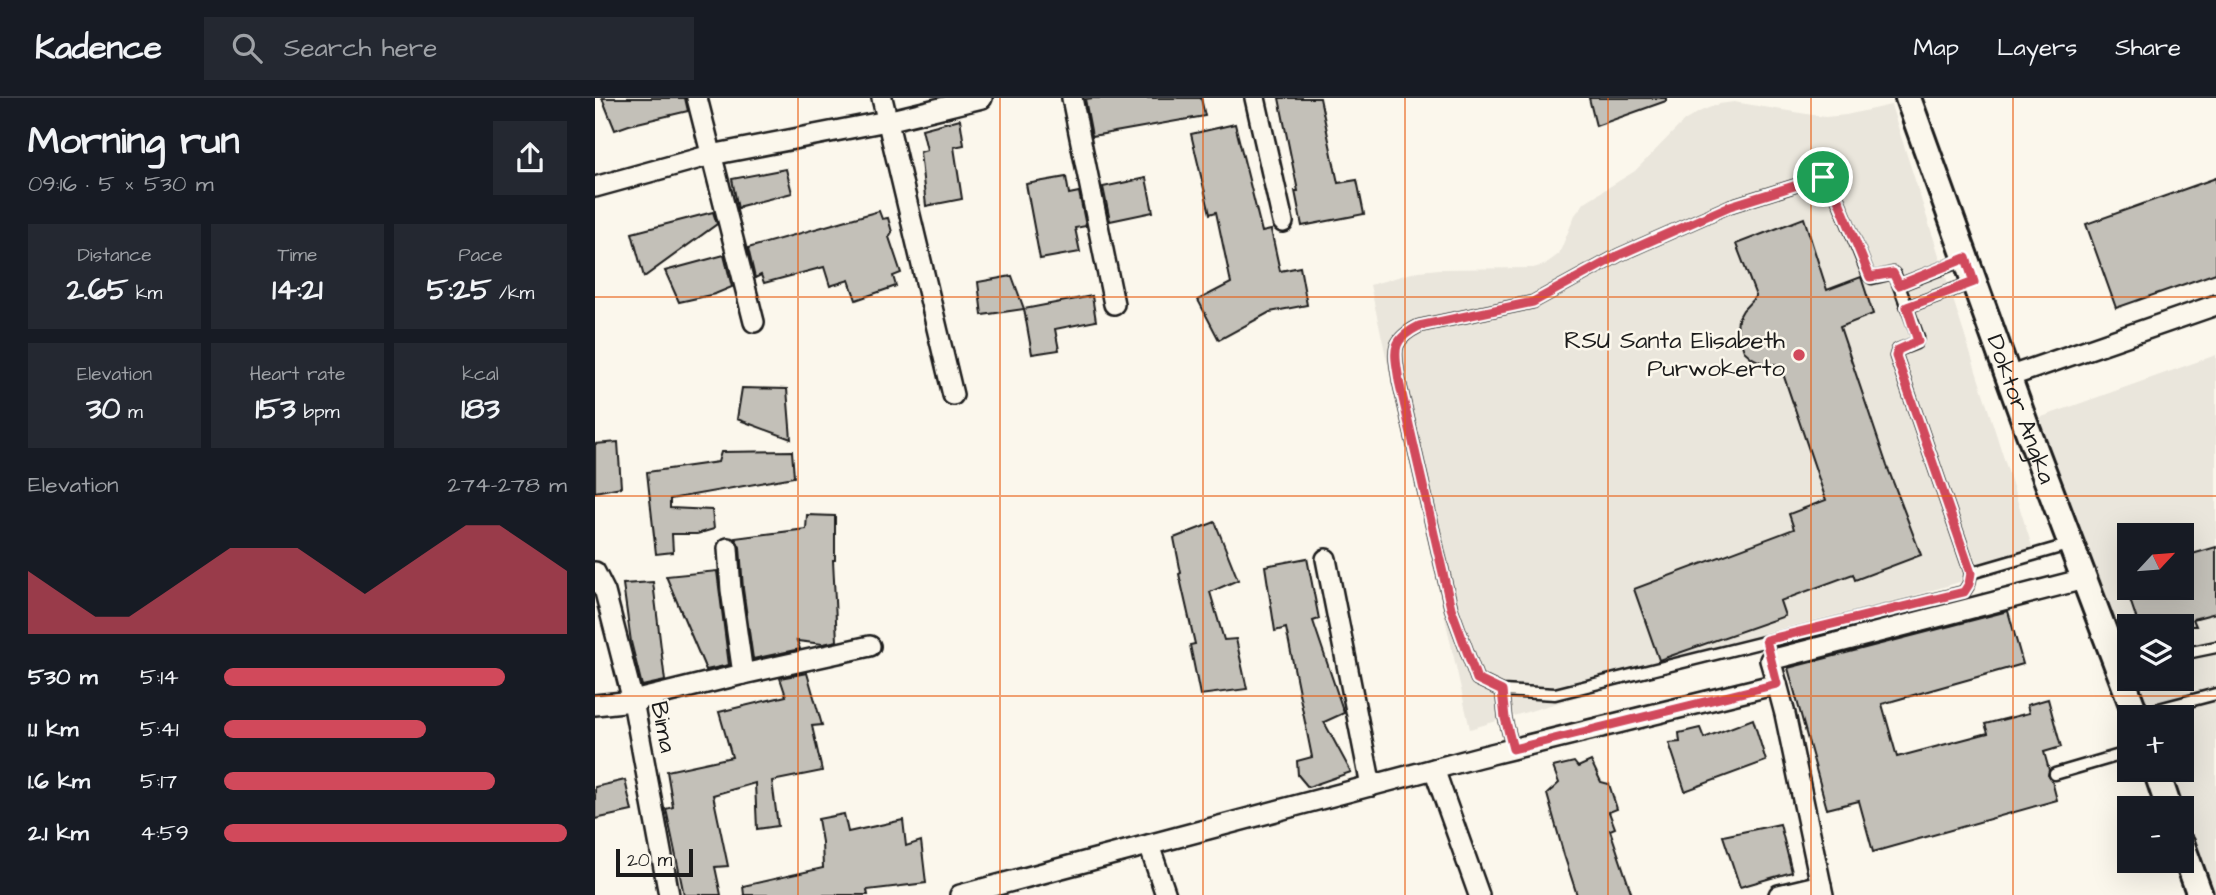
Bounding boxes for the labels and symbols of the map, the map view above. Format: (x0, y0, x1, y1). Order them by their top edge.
pin (1793, 147, 1853, 207)
place label: RSU Santa Elisabeth Purwokerto (1564, 324, 1786, 386)
street label: Doktor Angka (1978, 330, 2064, 489)
marker: RSU Santa Elisabeth Purwokerto (1791, 347, 1807, 363)
north arrow (2117, 523, 2195, 600)
street label: Bima (641, 698, 685, 756)
scale bar (616, 846, 693, 878)

